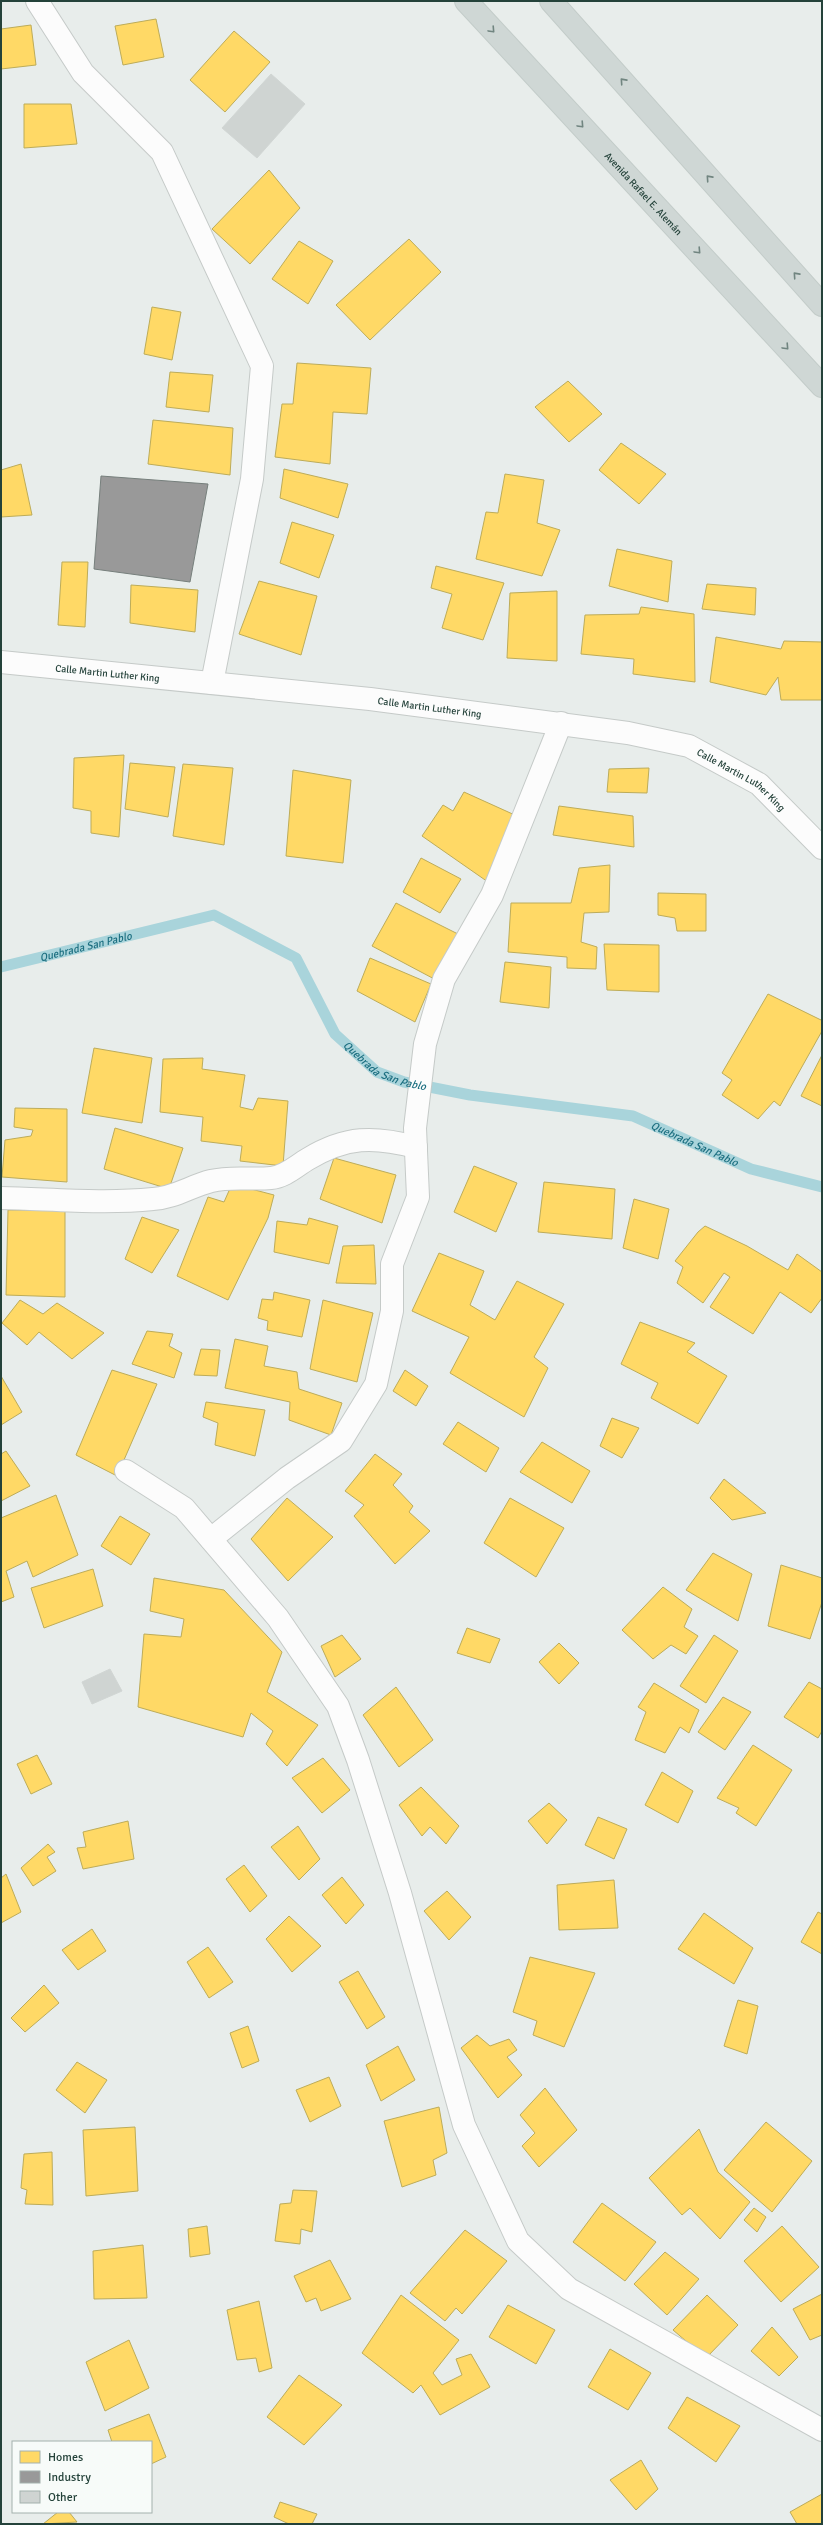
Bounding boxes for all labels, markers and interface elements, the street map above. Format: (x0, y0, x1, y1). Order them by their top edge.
one-way arrow (488, 25, 495, 32)
one-way arrow (621, 79, 628, 86)
one-way arrow (576, 120, 583, 128)
street label: Avenida Rafael E. Alemán (602, 150, 684, 238)
one-way arrow (707, 176, 714, 183)
one-way arrow (693, 246, 700, 254)
one-way arrow (794, 273, 801, 280)
one-way arrow (781, 342, 788, 349)
street label: Calle Martin Luther King (55, 662, 160, 685)
street label: Calle Martin Luther King (377, 695, 482, 721)
street label: Calle Martin Luther King (695, 746, 787, 814)
water label: Quebrada San Pablo (38, 929, 134, 964)
water label: Quebrada San Pablo (340, 1039, 428, 1093)
water label: Quebrada San Pablo (649, 1119, 741, 1170)
legend (12, 2441, 152, 2513)
text: Homes (48, 2450, 83, 2465)
text: Industry (48, 2470, 91, 2485)
text: Other (48, 2490, 78, 2505)

